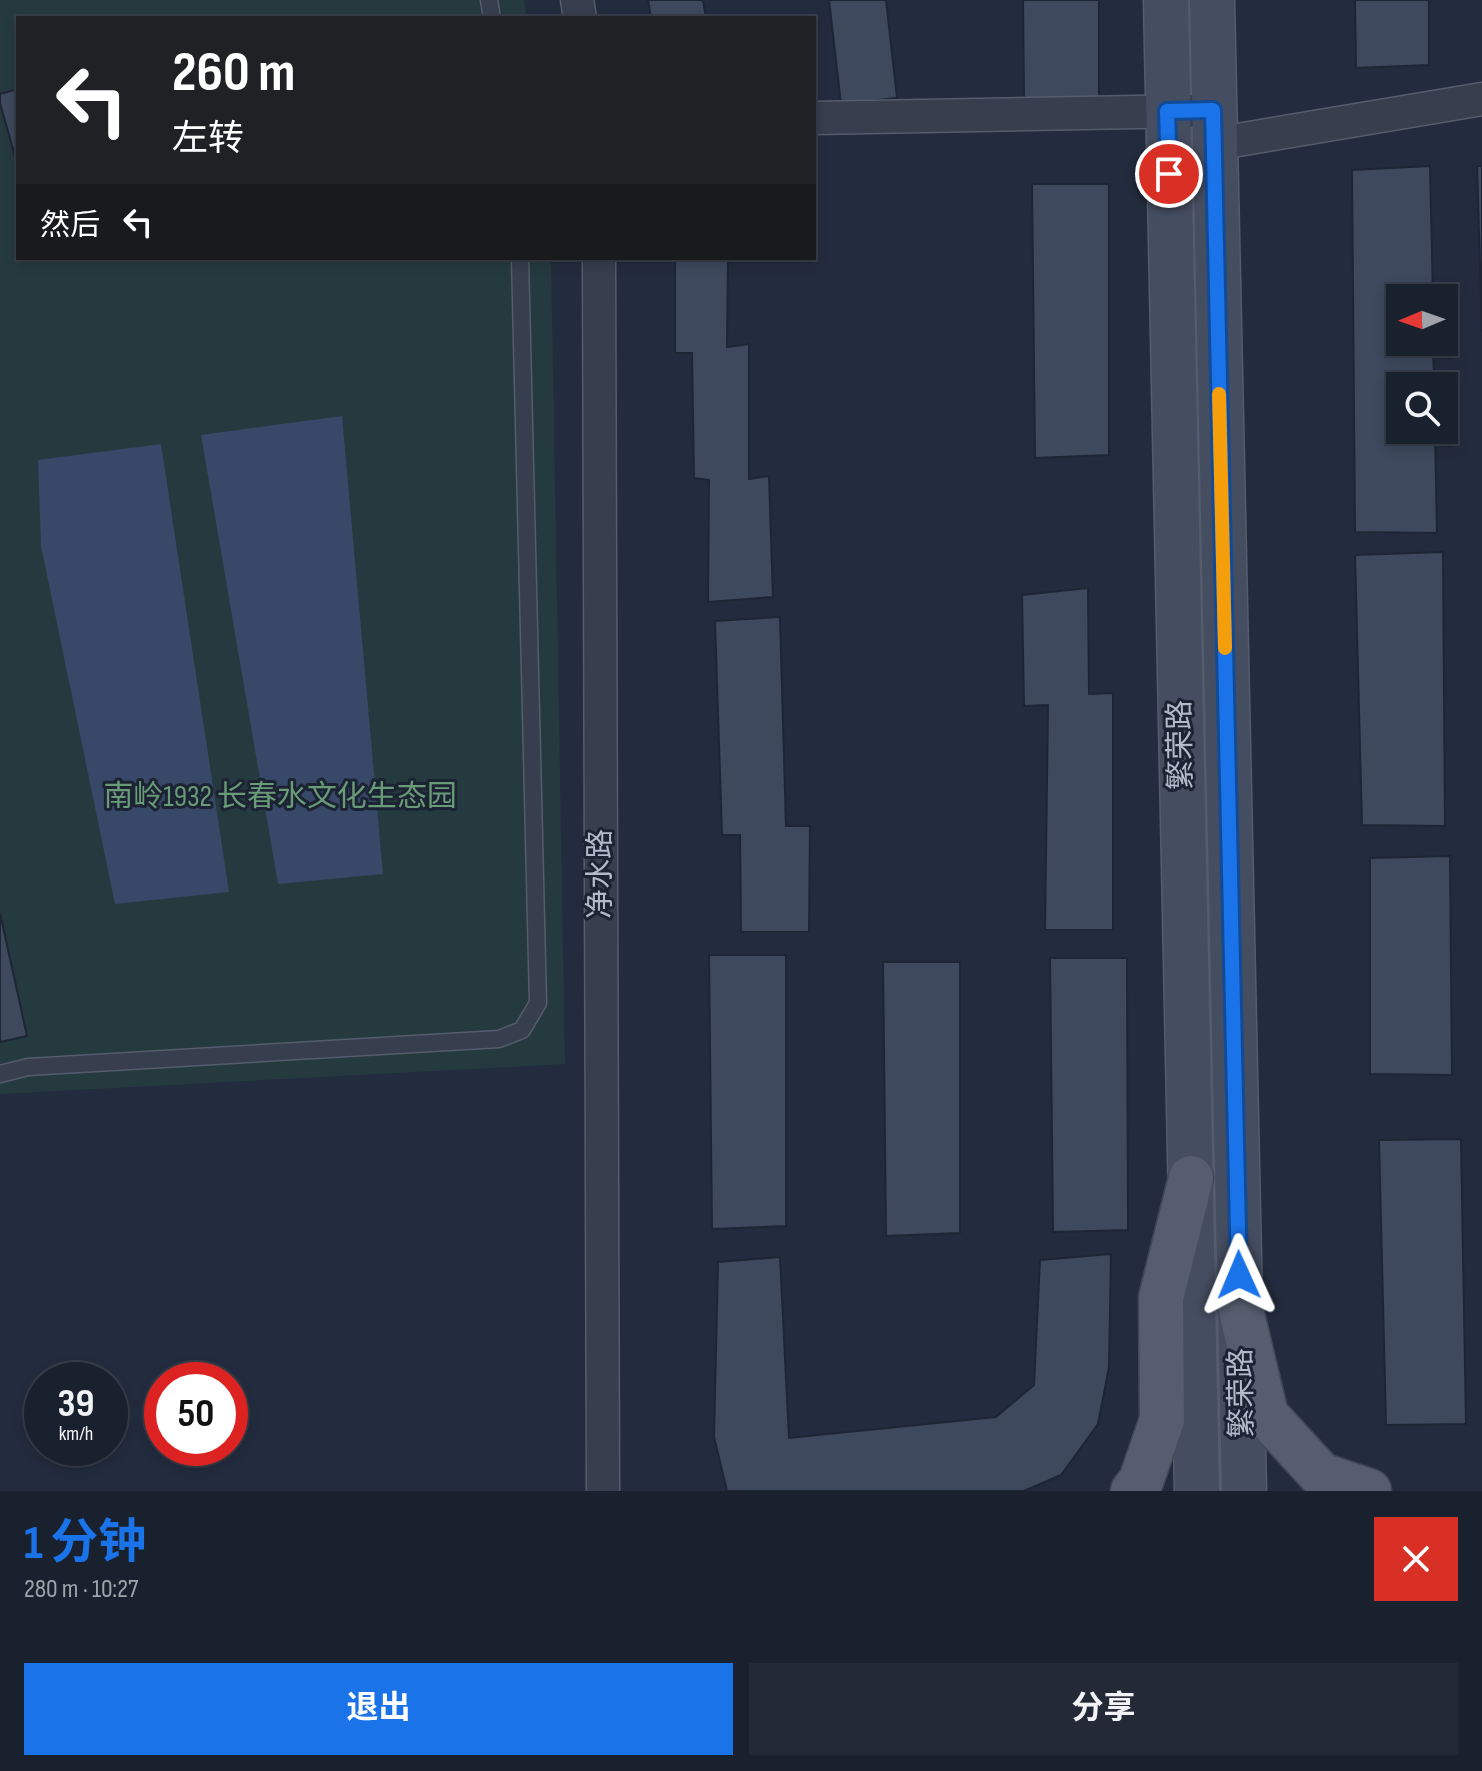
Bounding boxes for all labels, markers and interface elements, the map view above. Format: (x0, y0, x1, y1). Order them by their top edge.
text: 260 m (172, 40, 295, 107)
icon: left (40, 48, 144, 152)
text: 左转 (172, 118, 244, 161)
pin (1135, 140, 1203, 208)
icon: arrive (1147, 152, 1191, 196)
icon: left (116, 200, 160, 244)
text: 然后 (40, 208, 100, 244)
north arrow (1386, 284, 1458, 356)
map controls (1386, 284, 1458, 444)
button: search (1386, 372, 1458, 444)
street label: 繁荣路 (1162, 700, 1200, 790)
park label: 南岭1932 长春水文化生态园 (103, 779, 457, 815)
street label: 净水路 (583, 829, 619, 919)
position arrow (1197, 1233, 1281, 1317)
street label: 繁荣路 (1223, 1348, 1261, 1438)
speed limit sign: 50 (144, 1362, 248, 1466)
text: 39 (58, 1380, 94, 1428)
text: km/h (59, 1422, 93, 1446)
text: 1 分钟 (24, 1515, 146, 1572)
button: close (1374, 1517, 1458, 1601)
text: 280 m · 10:27 (24, 1574, 138, 1605)
button: 退出 (24, 1663, 733, 1755)
button: 分享 (749, 1663, 1458, 1755)

